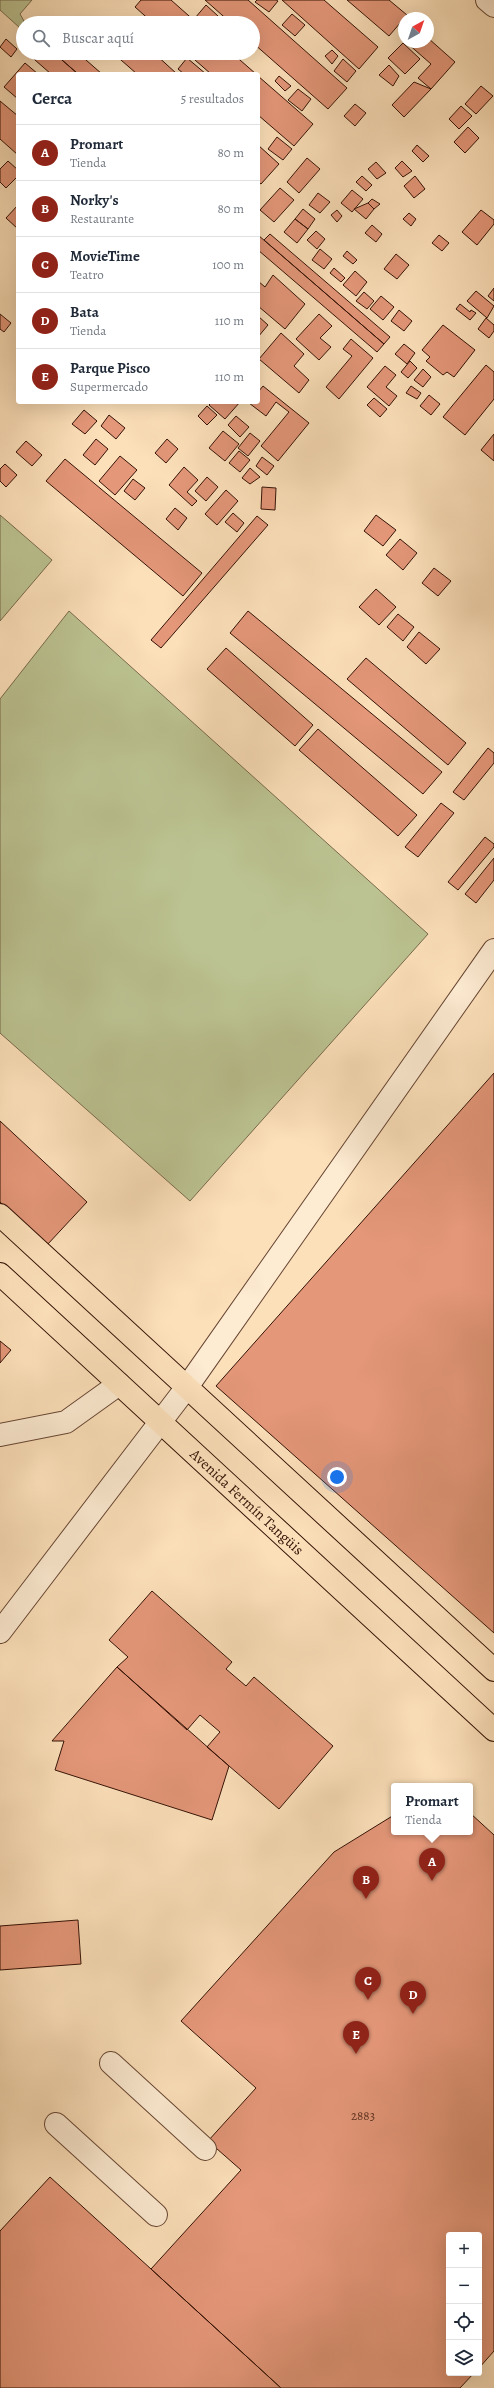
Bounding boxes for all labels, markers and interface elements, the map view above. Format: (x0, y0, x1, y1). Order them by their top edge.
north arrow (398, 12, 434, 48)
search box (16, 16, 260, 60)
icon: search (30, 27, 52, 49)
text: Buscar aquí (62, 28, 134, 48)
text: Cerca (32, 87, 72, 110)
text: 5 resultados (181, 90, 244, 107)
text: Promart (70, 134, 123, 154)
text: A (41, 144, 49, 161)
text: 80 m (217, 144, 244, 161)
text: Tienda (70, 154, 106, 171)
text: Norky's (70, 190, 119, 210)
text: B (41, 200, 49, 217)
text: 80 m (217, 200, 244, 217)
text: Restaurante (70, 210, 134, 227)
text: MovieTime (70, 246, 140, 266)
text: C (41, 256, 49, 273)
text: 100 m (212, 256, 244, 273)
text: Teatro (70, 266, 104, 283)
text: Bata (70, 302, 99, 322)
text: D (40, 312, 50, 329)
text: 110 m (215, 312, 244, 329)
text: Tienda (70, 322, 106, 339)
text: Parque Pisco (70, 358, 150, 378)
text: E (41, 368, 49, 385)
text: 110 m (215, 368, 244, 385)
text: Supermercado (70, 378, 148, 395)
street label: Avenida Fermín Tangüis (185, 1444, 308, 1560)
your location (327, 1467, 347, 1487)
popup (391, 1783, 473, 1835)
text: Promart (405, 1791, 459, 1811)
text: Tienda (405, 1811, 442, 1828)
pin: A (419, 1848, 445, 1881)
pin: B (353, 1866, 379, 1899)
pin: C (355, 1967, 381, 2000)
pin: D (400, 1981, 426, 2014)
pin: E (343, 2021, 369, 2054)
house number: 2883 (351, 2107, 375, 2124)
map controls (446, 2232, 482, 2376)
button: + (446, 2232, 482, 2268)
button: − (446, 2268, 482, 2304)
button: locate (446, 2304, 482, 2340)
button: layers (446, 2340, 482, 2376)

